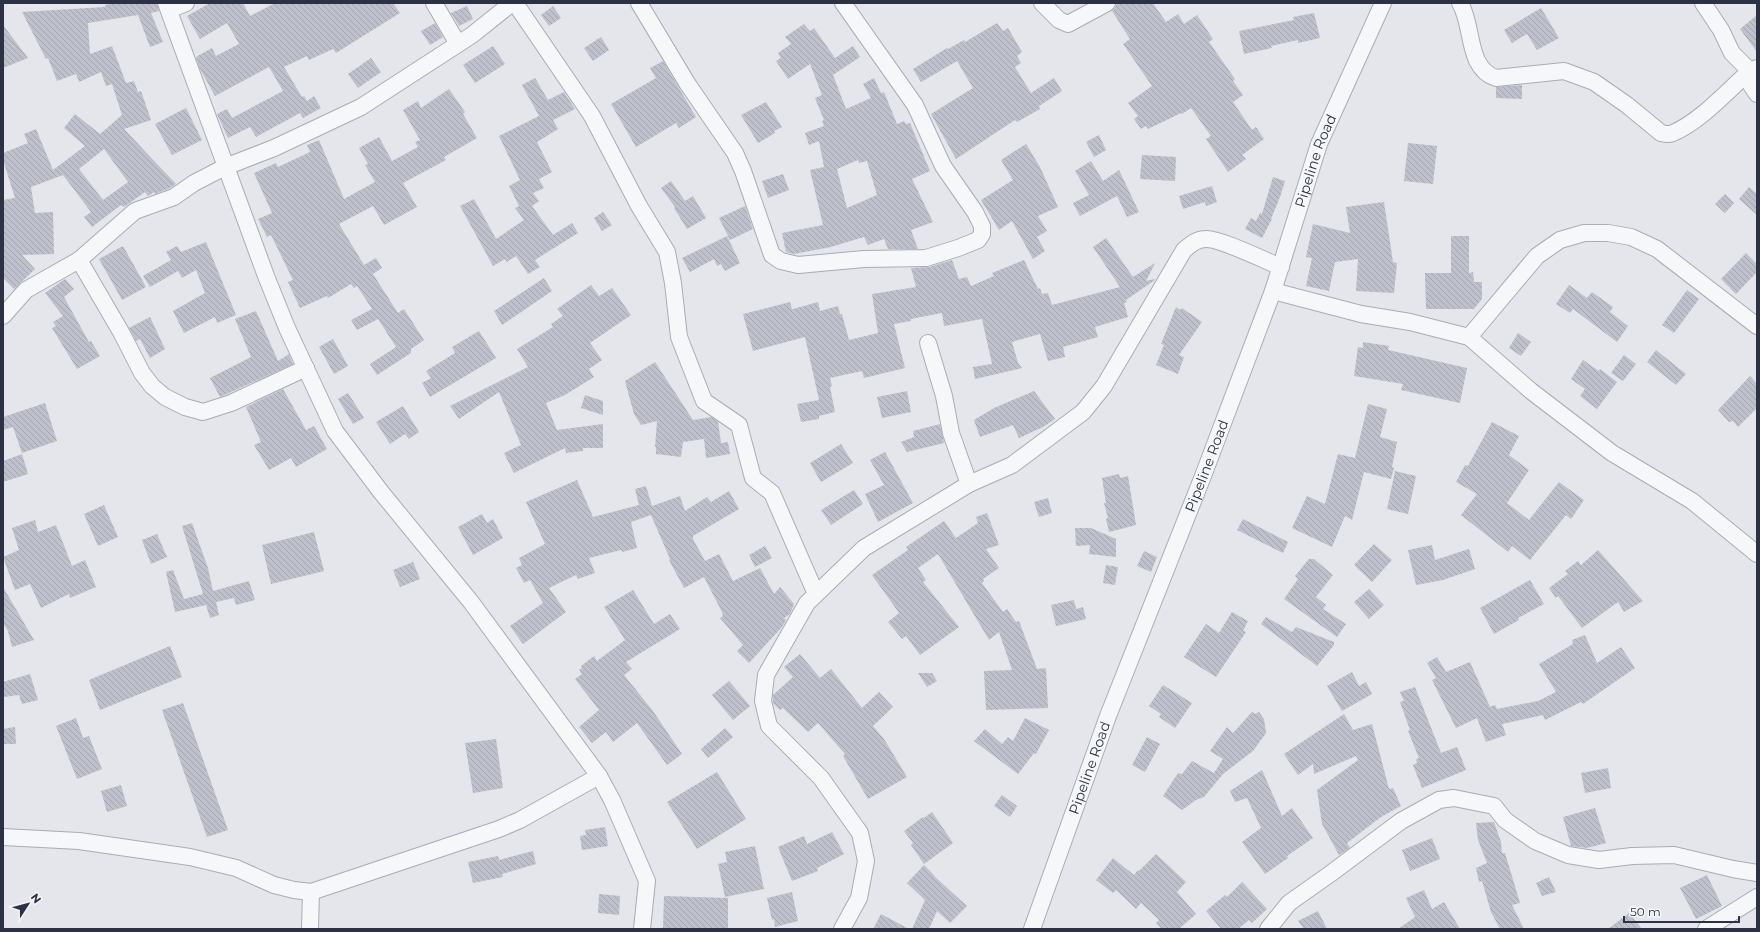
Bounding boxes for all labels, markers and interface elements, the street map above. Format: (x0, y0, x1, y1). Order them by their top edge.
street label: Pipeline Road (1291, 111, 1340, 210)
street label: Pipeline Road (1181, 417, 1232, 515)
street label: Pipeline Road (1065, 719, 1114, 817)
north arrow (8, 884, 48, 924)
text: N (28, 890, 44, 906)
scale bar (1624, 898, 1739, 924)
text: 50 m (1630, 904, 1661, 919)

